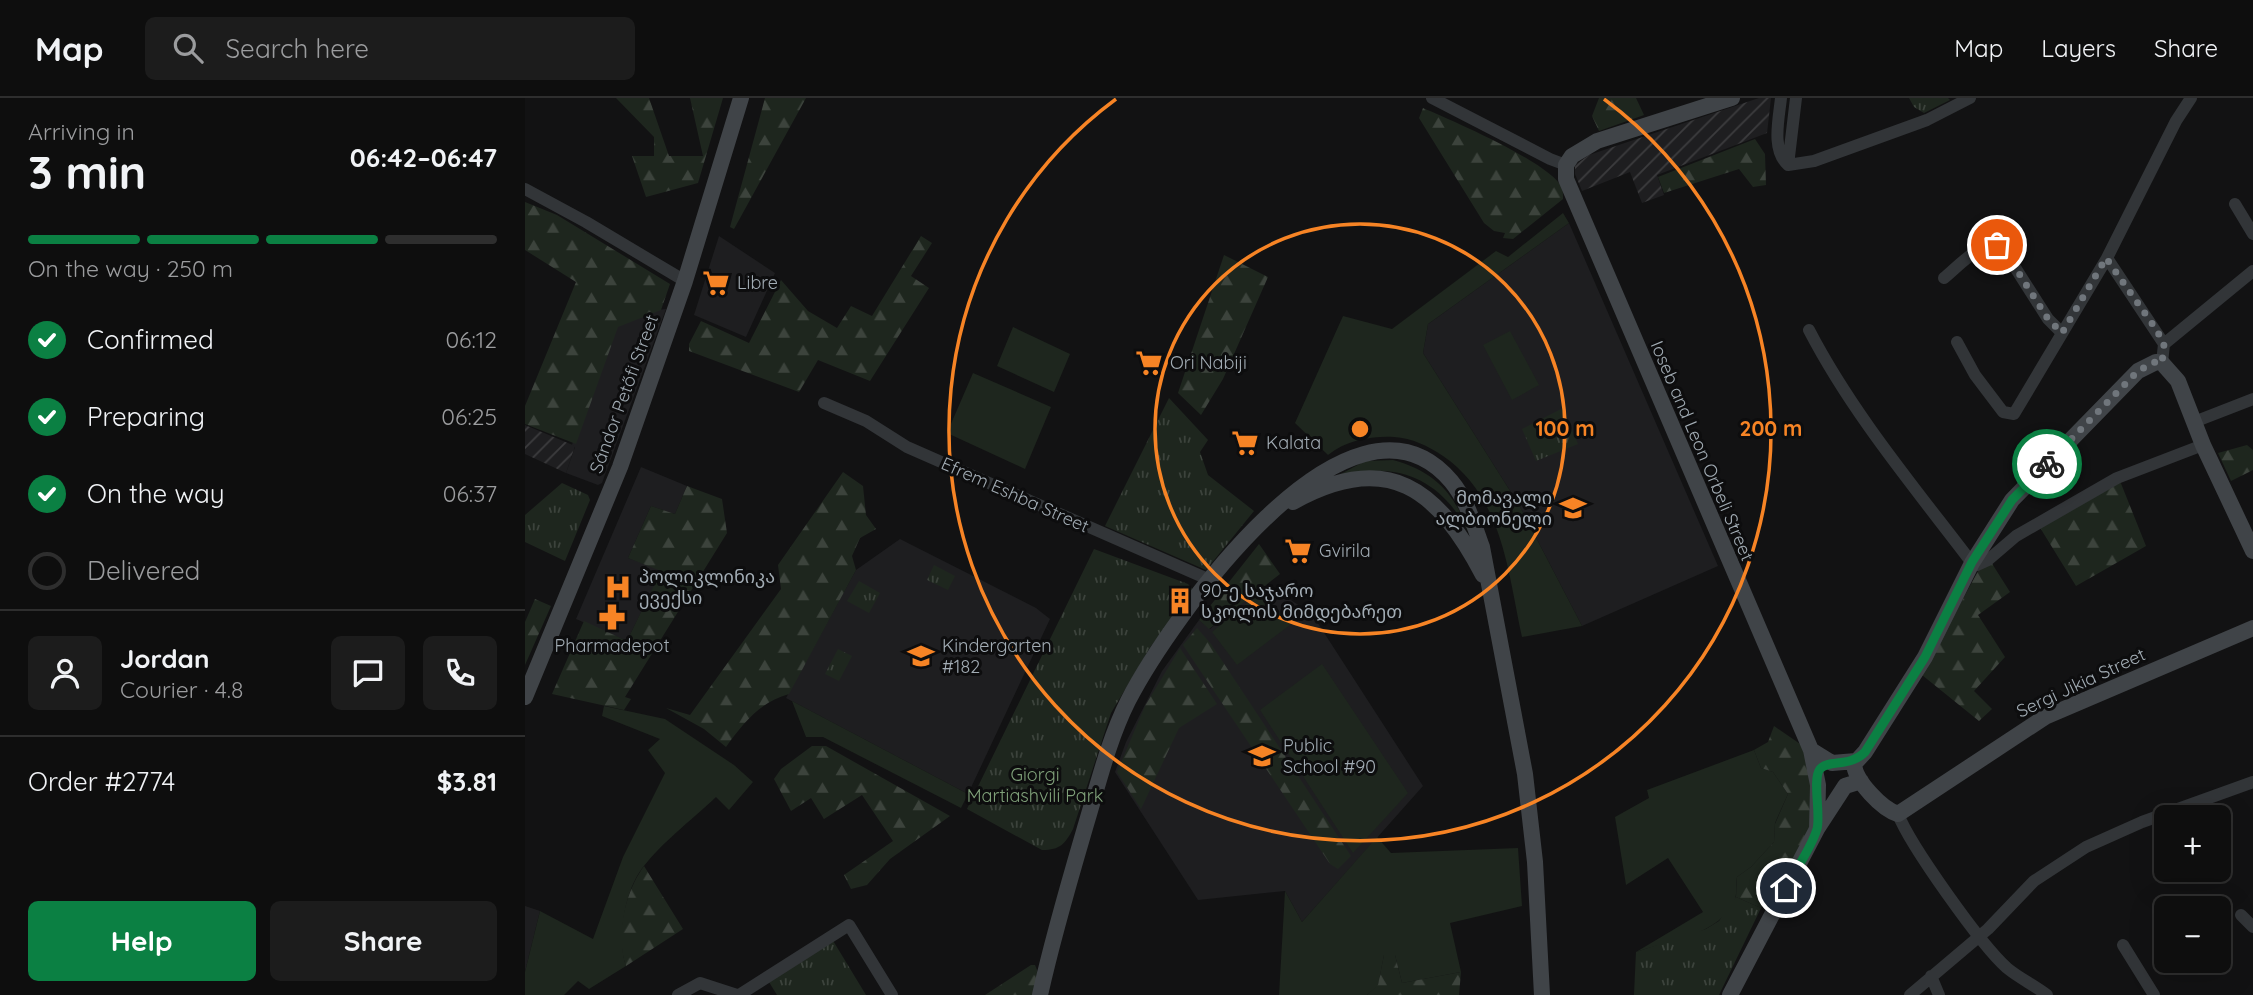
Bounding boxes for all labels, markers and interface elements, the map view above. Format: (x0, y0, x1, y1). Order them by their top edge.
search box (145, 17, 635, 80)
text: Map (35, 28, 103, 69)
icon: search (169, 29, 207, 67)
text: Search here (225, 32, 369, 65)
text: Map (1954, 33, 2003, 63)
text: Layers (2041, 33, 2116, 63)
text: Share (2154, 33, 2218, 63)
text: Arriving in (28, 117, 135, 146)
text: 06:42–06:47 (350, 141, 497, 174)
text: 3 min (28, 143, 146, 201)
pin (1967, 215, 2027, 275)
icon: bag (1978, 226, 2016, 264)
text: On the way · 250 m (28, 254, 233, 283)
supermarket icon: Libre (701, 268, 731, 298)
place label: Libre (737, 271, 778, 294)
street label: Sándor Petőfi Street (584, 311, 663, 476)
icon: check (28, 321, 66, 359)
text: Confirmed (87, 323, 214, 356)
text: 06:12 (445, 325, 497, 354)
street label: Ioseb and Leon Orbeli Street (1646, 337, 1759, 564)
supermarket icon: Ori Nabiji (1134, 348, 1164, 378)
place label: Ori Nabiji (1170, 351, 1247, 374)
icon: check (28, 398, 66, 436)
text: Preparing (87, 400, 205, 433)
text: 06:25 (441, 402, 497, 431)
text: 100 m (1535, 415, 1595, 441)
text: 200 m (1740, 415, 1802, 441)
centre of rings (1348, 417, 1372, 441)
supermarket icon: Kalata (1230, 428, 1260, 458)
courier (2012, 429, 2082, 499)
place label: Kalata (1266, 431, 1321, 454)
icon: bike (2028, 445, 2066, 483)
street label: Efrem Eshba Street (938, 452, 1093, 537)
icon: check (28, 475, 66, 513)
text: On the way (87, 477, 225, 510)
text: 06:37 (443, 479, 497, 508)
place label: მომავალი ალბიონელი (1436, 486, 1552, 530)
school or university icon: მომავალი ალბიონელი (1558, 493, 1588, 523)
supermarket icon: Gvirila (1283, 536, 1313, 566)
place label: Gvirila (1319, 539, 1371, 562)
text: Delivered (87, 554, 200, 587)
place label: პოლიკლინიკა ევექსი (639, 565, 775, 609)
hospital icon: პოლიკლინიკა ევექსი (603, 572, 633, 602)
place label: 90-ე საჯარო სკოლის მიმდებარეთ (1201, 579, 1402, 623)
building icon: 90-ე საჯარო სკოლის მიმდებარეთ (1165, 586, 1195, 616)
pharmacy icon: Pharmadepot (597, 602, 627, 632)
place label: Pharmadepot (554, 634, 670, 657)
place label: Kindergarten #182 (942, 634, 1052, 678)
button: person (28, 636, 102, 710)
button: chat (331, 636, 405, 710)
button: phone (423, 636, 497, 710)
school or university icon: Kindergarten #182 (906, 641, 936, 671)
text: Jordan (120, 642, 209, 675)
street label: Sergi Jikia Street (2013, 643, 2149, 722)
text: Courier · 4.8 (120, 675, 243, 704)
place label: Public School #90 (1283, 734, 1376, 778)
school or university icon: Public School #90 (1247, 741, 1277, 771)
park label: Giorgi Martiashvili Park (967, 763, 1103, 807)
text: Order #2774 (28, 765, 175, 798)
text: $3.81 (437, 765, 497, 798)
map controls (2154, 805, 2231, 973)
button: + (2154, 805, 2231, 882)
pin (1756, 858, 1816, 918)
icon: home (1767, 869, 1805, 907)
button: − (2154, 896, 2231, 973)
button: Help (28, 901, 256, 981)
button: Share (270, 901, 497, 981)

